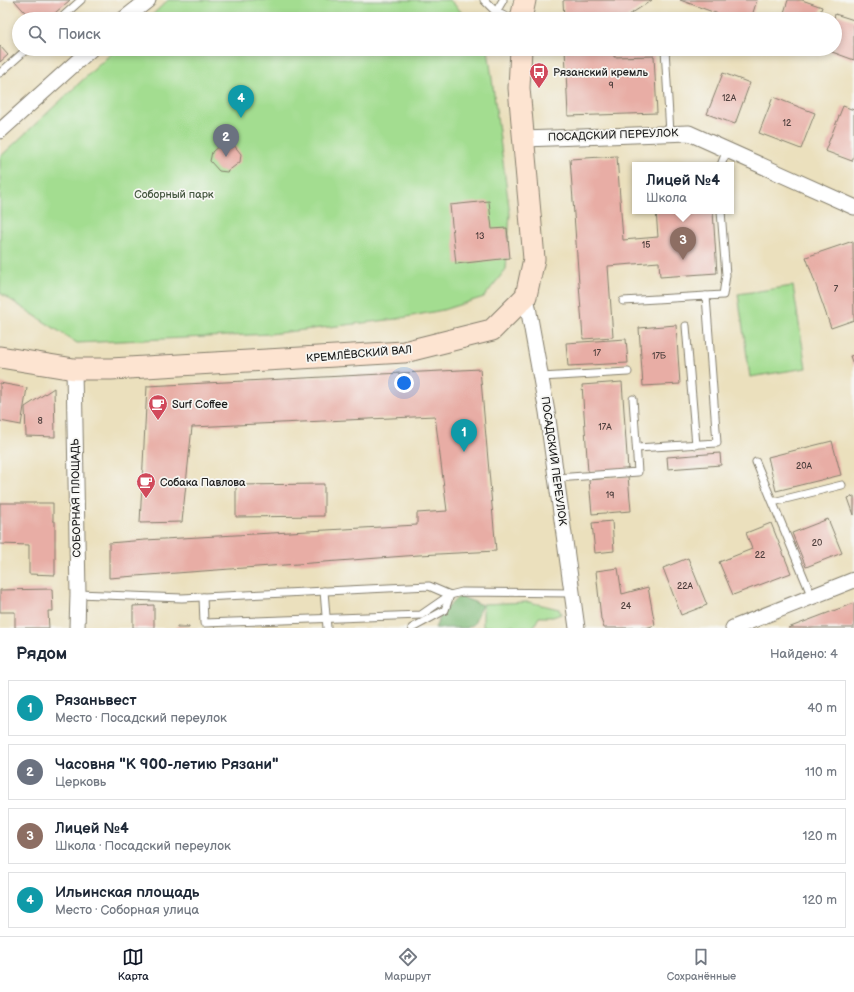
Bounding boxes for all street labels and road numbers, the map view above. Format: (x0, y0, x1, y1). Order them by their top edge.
street label: ПОСАДСКИЙ ПЕРЕУЛОК (548, 126, 679, 144)
street label: КРЕМЛЁВСКИЙ ВАЛ (305, 342, 412, 365)
street label: ПОСАДСКИЙ ПЕРЕУЛОК (538, 396, 570, 527)
street label: СОБОРНАЯ ПЛОЩАДЬ (68, 438, 84, 558)

